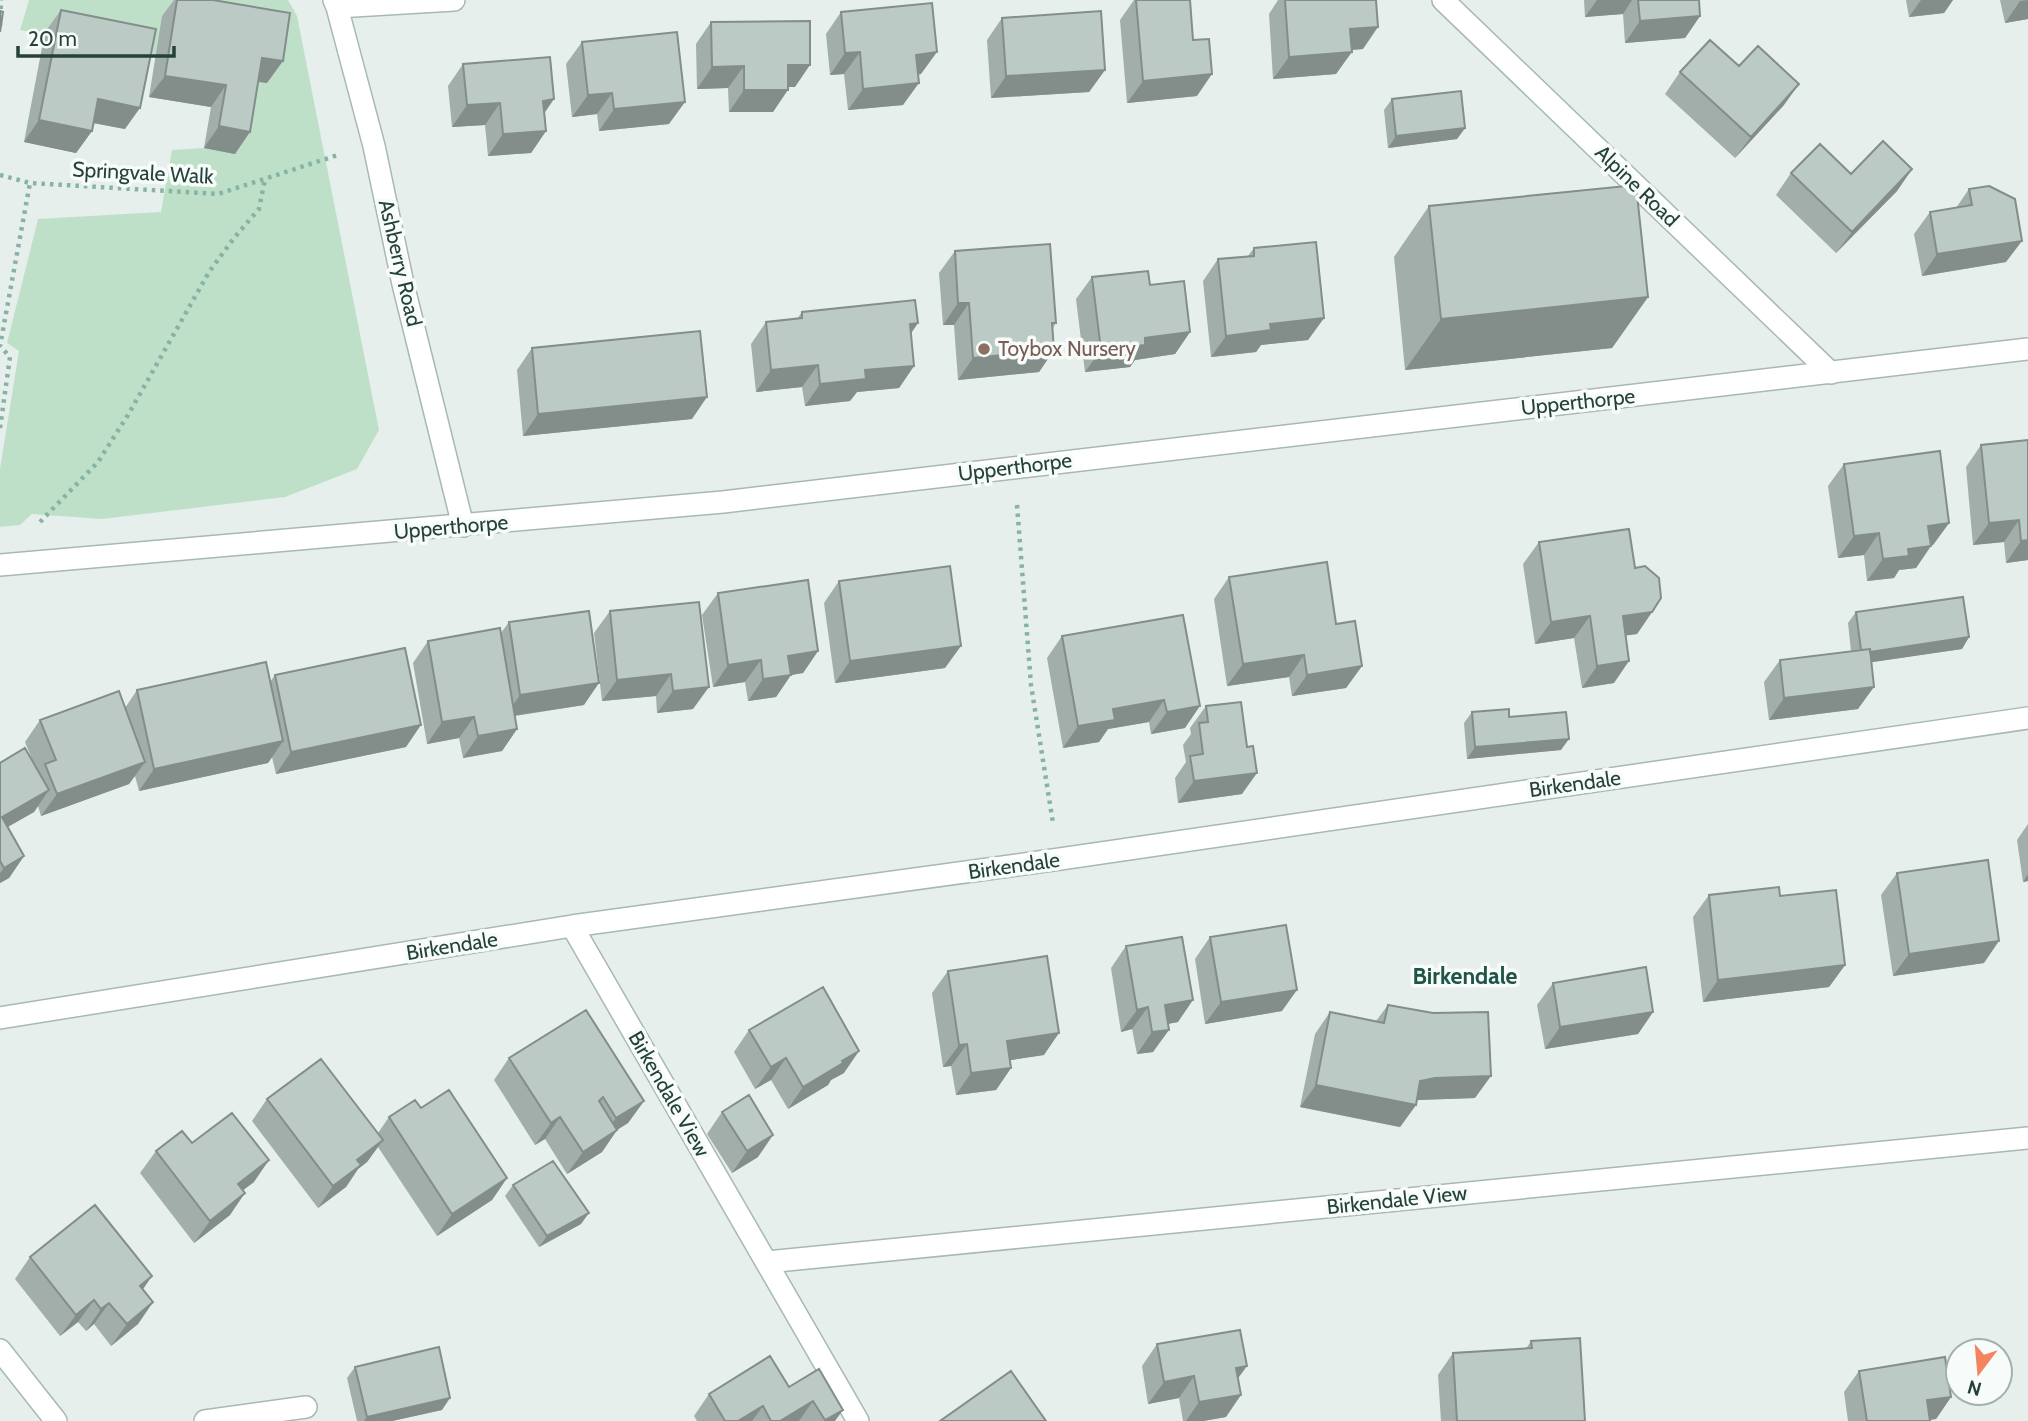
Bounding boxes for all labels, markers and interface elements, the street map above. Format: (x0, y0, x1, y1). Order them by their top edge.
scale bar (18, 14, 173, 58)
text: 20 m (28, 26, 77, 51)
street label: Alpine Road (1590, 140, 1684, 232)
street label: Springvale Walk (72, 156, 215, 189)
street label: Ashberry Road (374, 197, 427, 329)
place label: Toybox Nursery (998, 336, 1136, 361)
marker: Toybox Nursery (976, 341, 992, 357)
street label: Upperthorpe (1520, 383, 1637, 420)
street label: Upperthorpe (956, 447, 1074, 486)
street label: Upperthorpe (393, 509, 509, 544)
street label: Birkendale (1527, 765, 1623, 802)
street label: Birkendale (966, 847, 1062, 884)
street label: Birkendale (404, 926, 500, 965)
district label: Birkendale (1413, 962, 1518, 990)
street label: Birkendale View (623, 1026, 716, 1161)
street label: Birkendale View (1325, 1180, 1468, 1219)
north arrow (1944, 1337, 2014, 1407)
text: N (1965, 1375, 1984, 1401)

